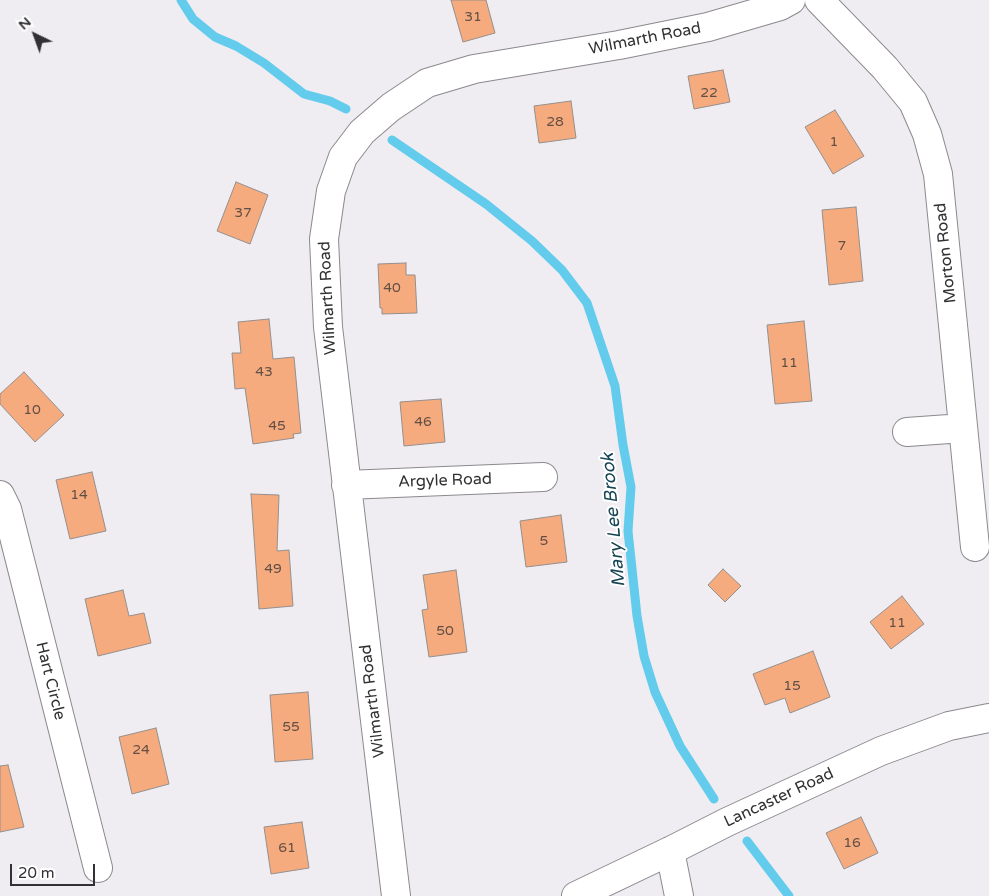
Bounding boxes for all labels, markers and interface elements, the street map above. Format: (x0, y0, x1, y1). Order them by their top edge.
house number: 31 (464, 9, 482, 25)
north arrow (10, 10, 60, 60)
text: N (15, 13, 34, 34)
street label: Wilmarth Road (587, 19, 703, 59)
house number: 22 (700, 85, 718, 101)
house number: 28 (546, 114, 564, 130)
house number: 1 (830, 134, 838, 150)
street label: Morton Road (931, 202, 961, 304)
house number: 37 (234, 205, 252, 221)
house number: 7 (838, 238, 846, 254)
street label: Wilmarth Road (315, 241, 341, 355)
house number: 40 (383, 280, 401, 296)
house number: 11 (780, 355, 798, 371)
house number: 43 (255, 364, 273, 380)
house number: 10 (23, 402, 41, 418)
house number: 46 (414, 414, 432, 430)
house number: 45 (268, 418, 286, 434)
water label: Mary Lee Brook (597, 452, 631, 588)
street label: Argyle Road (398, 470, 492, 492)
house number: 14 (70, 487, 88, 503)
house number: 5 (540, 533, 548, 549)
house number: 49 (264, 561, 282, 577)
house number: 11 (888, 615, 906, 631)
house number: 50 (436, 623, 454, 639)
street label: Hart Circle (31, 640, 69, 722)
street label: Wilmarth Road (357, 643, 389, 759)
house number: 15 (783, 678, 801, 694)
house number: 55 (282, 719, 300, 735)
house number: 24 (132, 742, 150, 758)
street label: Lancaster Road (721, 764, 837, 832)
house number: 16 (843, 835, 861, 851)
house number: 61 (278, 840, 296, 856)
scale bar (12, 854, 98, 886)
text: 20 m (18, 864, 55, 882)

